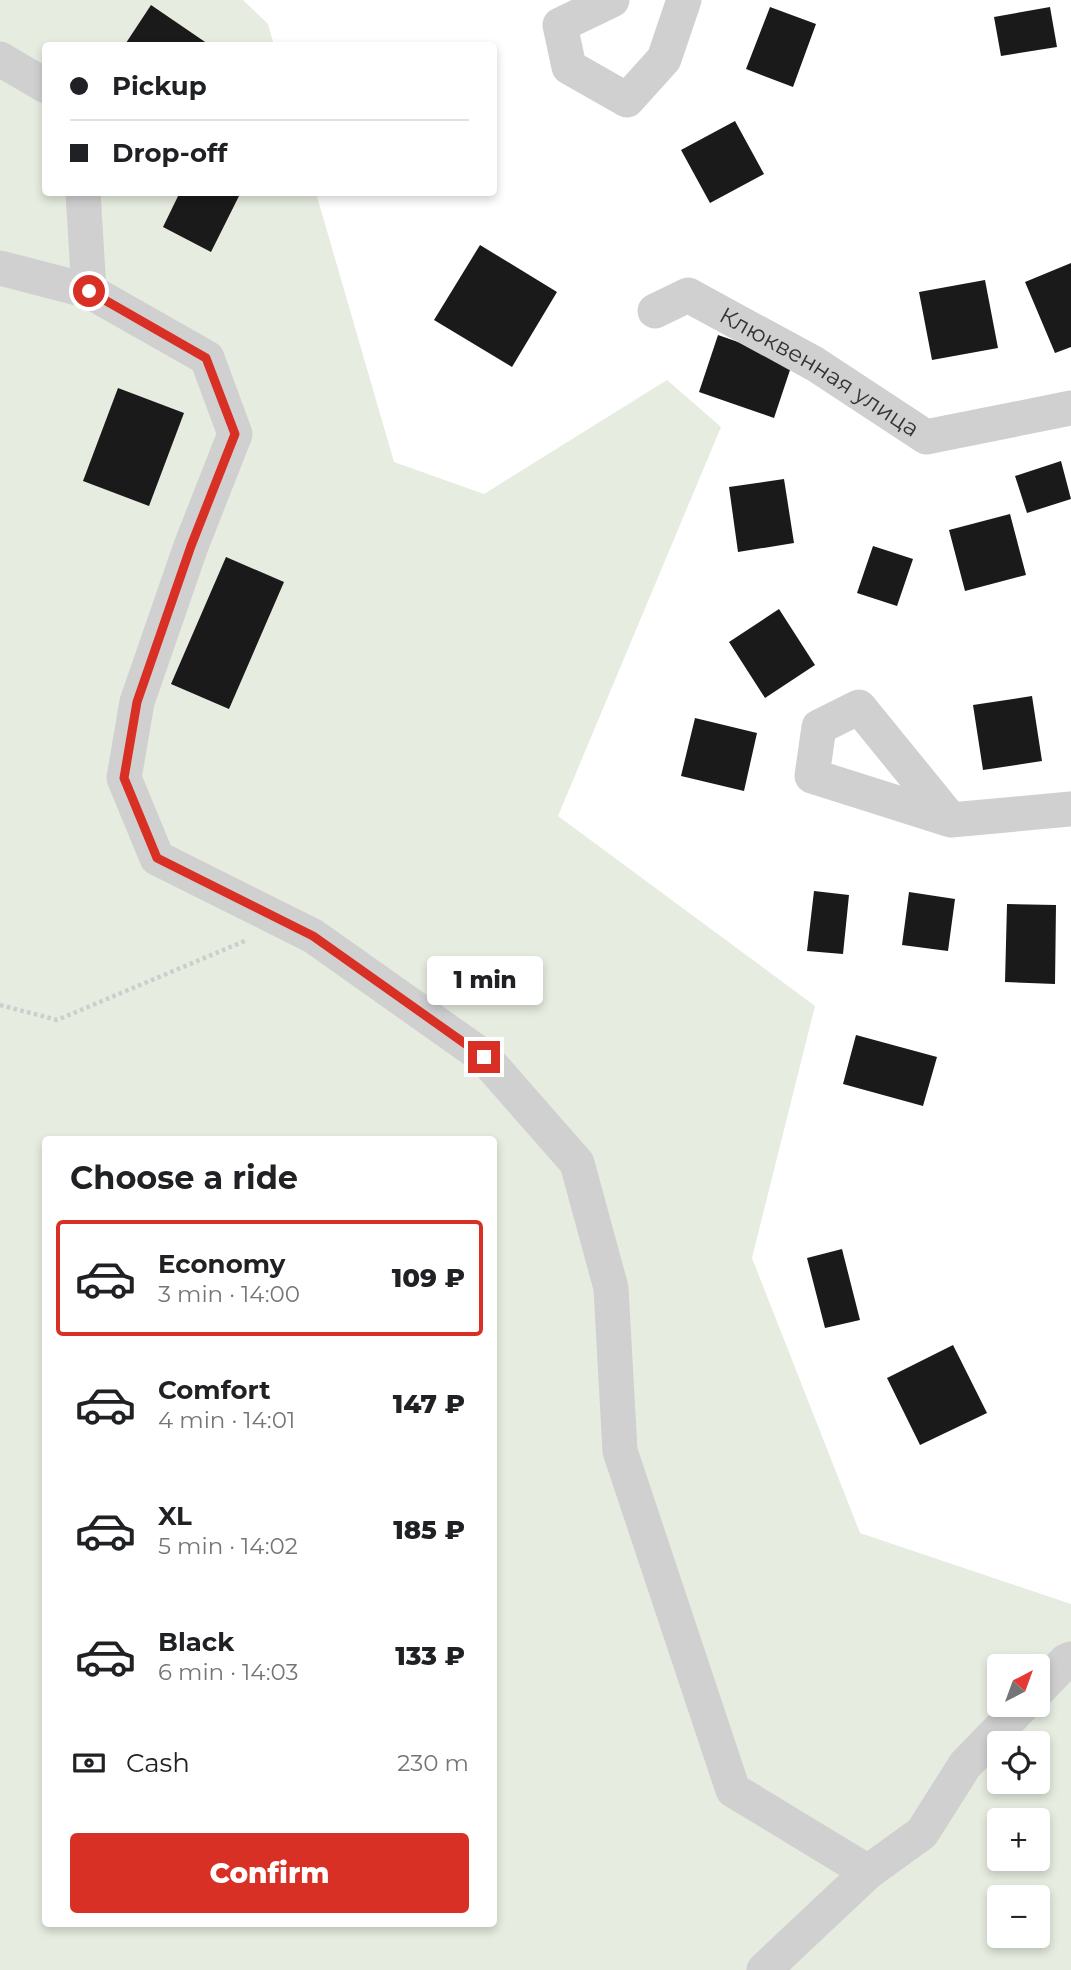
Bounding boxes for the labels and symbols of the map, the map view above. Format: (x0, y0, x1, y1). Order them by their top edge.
route start (73, 275, 105, 307)
street label: Клюквенная улица (715, 301, 925, 443)
callout: 1 min (426, 956, 542, 1004)
route end (468, 1041, 500, 1073)
north arrow (987, 1654, 1050, 1717)

